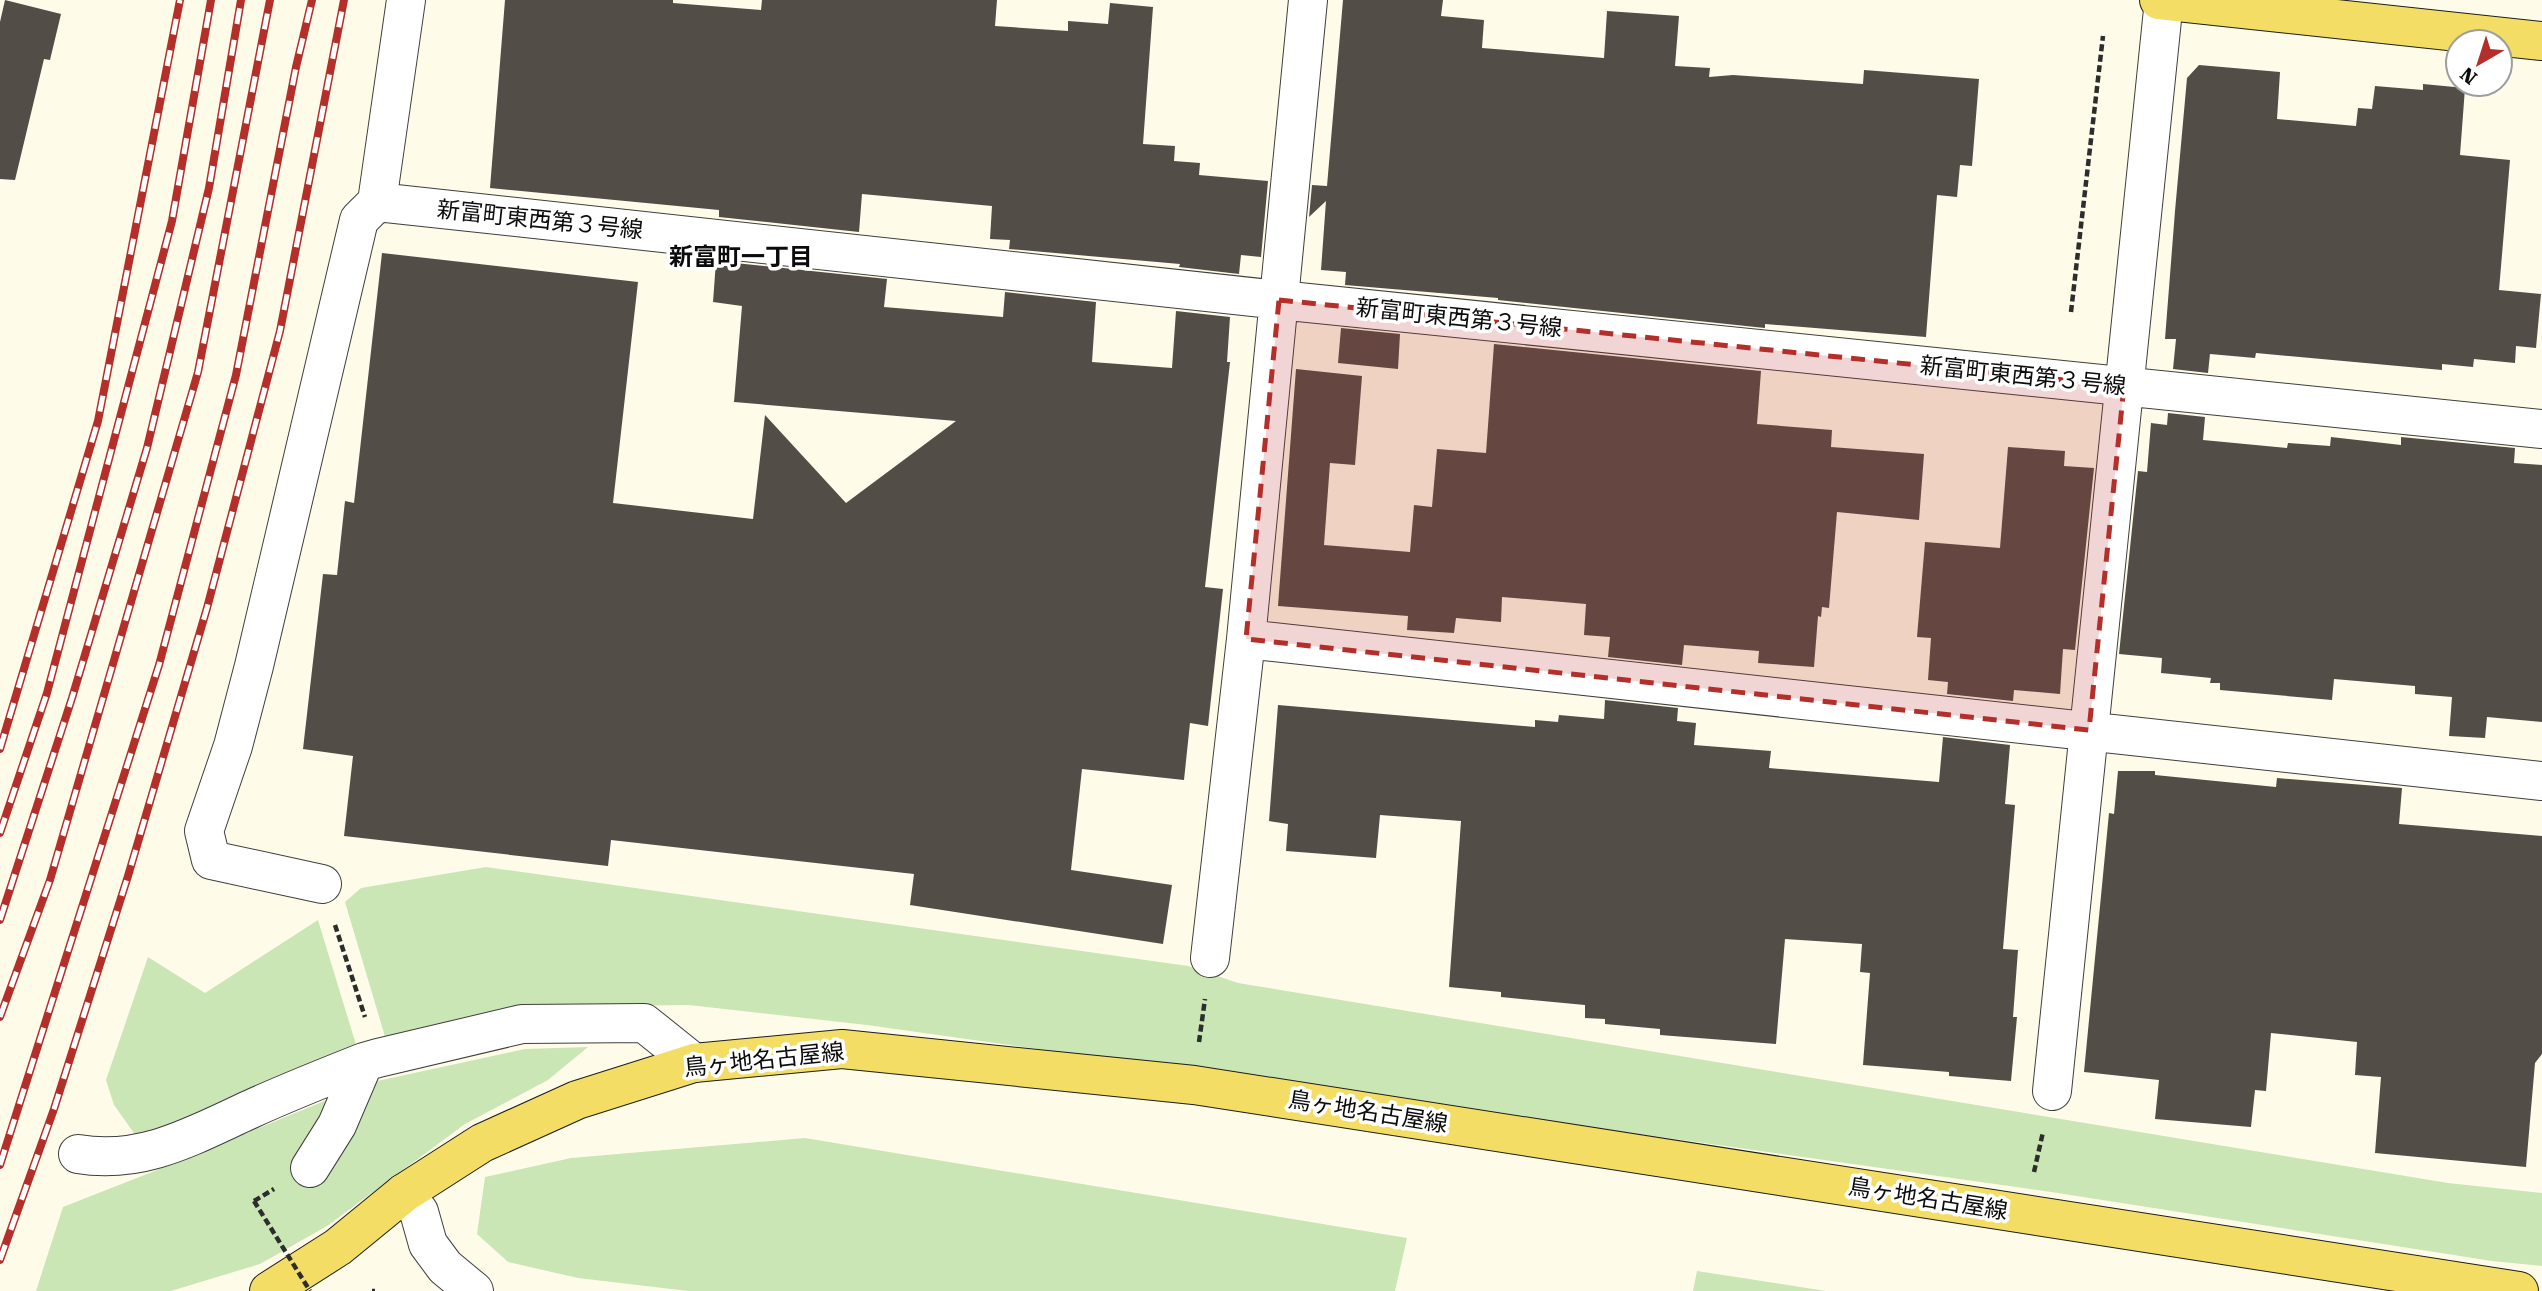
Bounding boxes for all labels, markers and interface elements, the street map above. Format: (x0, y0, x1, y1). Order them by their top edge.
north arrow (2444, 28, 2514, 98)
text: N (2455, 62, 2482, 89)
street label: 新富町東西第３号線 (436, 196, 644, 244)
district label: 新富町一丁目 (669, 243, 813, 271)
street label: 新富町東西第３号線 (1355, 294, 1563, 342)
street label: 新富町東西第３号線 (1919, 352, 2127, 400)
street label: 鳥ヶ地名古屋線 (683, 1038, 845, 1082)
street label: 鳥ヶ地名古屋線 (1286, 1086, 1450, 1138)
street label: 鳥ヶ地名古屋線 (1846, 1173, 2010, 1225)

